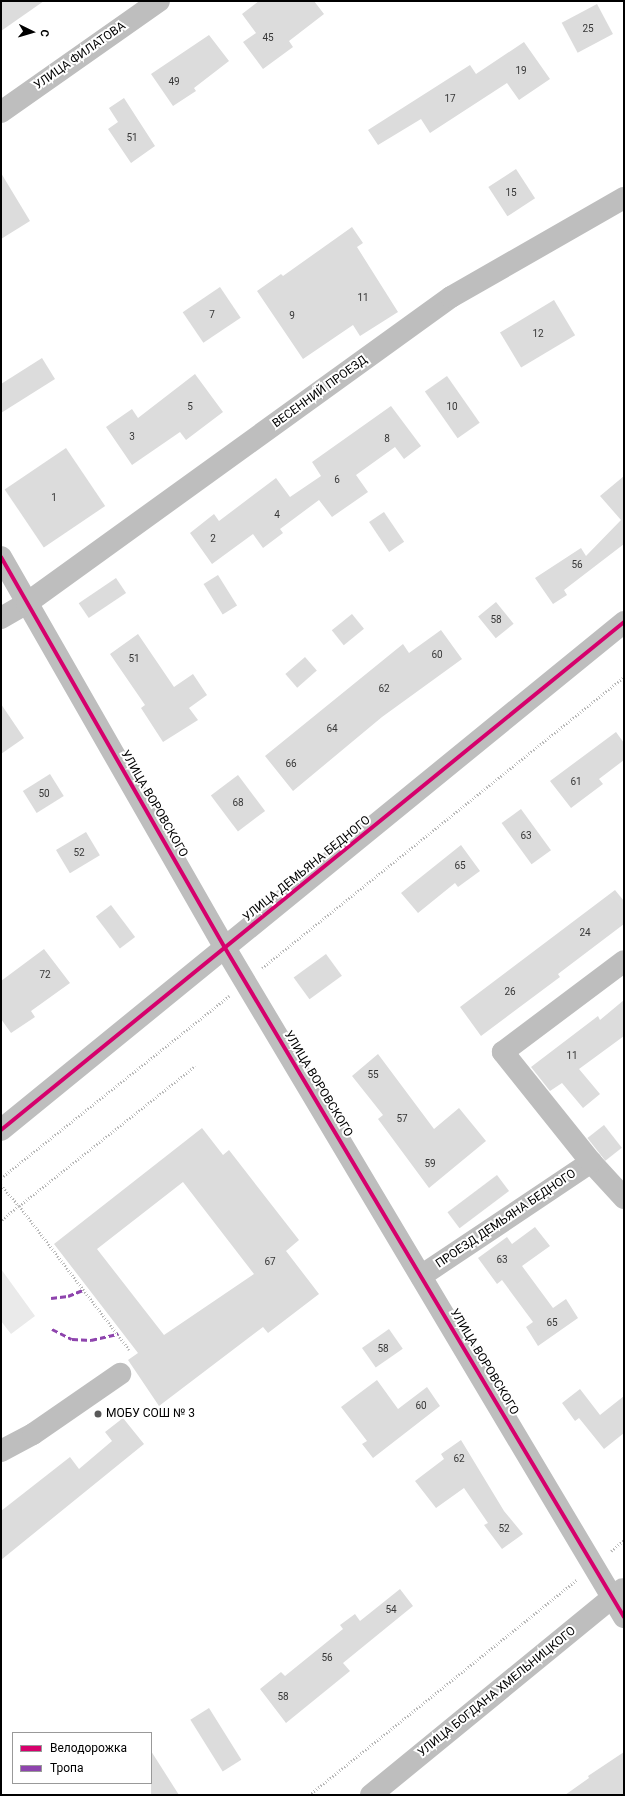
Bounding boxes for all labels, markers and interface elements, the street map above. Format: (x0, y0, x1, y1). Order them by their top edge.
north arrow (12, 12, 52, 52)
street label: УЛИЦА ФИЛАТОВА (32, 19, 128, 93)
house number: 25 (582, 23, 594, 35)
text: С (38, 29, 51, 37)
house number: 45 (262, 32, 274, 44)
house number: 19 (515, 65, 527, 77)
house number: 49 (168, 76, 180, 88)
house number: 17 (444, 93, 456, 105)
house number: 51 (126, 132, 138, 144)
house number: 15 (505, 187, 517, 199)
house number: 11 (357, 292, 369, 304)
house number: 7 (209, 309, 215, 321)
house number: 9 (289, 310, 295, 322)
house number: 12 (532, 328, 544, 340)
street label: ВЕСЕННИЙ ПРОЕЗД (270, 353, 370, 431)
house number: 5 (187, 401, 193, 413)
house number: 10 (446, 401, 458, 413)
house number: 3 (129, 431, 135, 443)
house number: 8 (384, 433, 390, 445)
house number: 6 (334, 474, 340, 486)
house number: 1 (51, 492, 57, 504)
house number: 4 (274, 509, 280, 521)
house number: 2 (210, 533, 216, 545)
house number: 56 (571, 559, 583, 571)
house number: 58 (490, 614, 502, 626)
house number: 60 (431, 649, 443, 661)
house number: 51 (128, 653, 140, 665)
house number: 62 (378, 683, 390, 695)
house number: 64 (326, 723, 338, 735)
street label: УЛИЦА ВОРОВСКОГО (117, 748, 191, 860)
house number: 66 (285, 758, 297, 770)
house number: 61 (570, 776, 582, 788)
house number: 50 (38, 788, 50, 800)
house number: 68 (232, 797, 244, 809)
street label: УЛИЦА ДЕМЬЯНА БЕДНОГО (240, 813, 374, 925)
house number: 63 (520, 830, 532, 842)
house number: 52 (73, 847, 85, 859)
house number: 65 (454, 860, 466, 872)
house number: 24 (579, 927, 591, 939)
house number: 72 (39, 969, 51, 981)
house number: 26 (504, 986, 516, 998)
street label: УЛИЦА ВОРОВСКОГО (281, 1028, 355, 1140)
house number: 11 (566, 1050, 578, 1062)
house number: 55 (367, 1069, 379, 1081)
house number: 57 (396, 1113, 408, 1125)
house number: 59 (424, 1158, 436, 1170)
street label: ПРОЕЗД ДЕМЬЯНА БЕДНОГО (433, 1167, 579, 1271)
house number: 63 (496, 1254, 508, 1266)
house number: 67 (264, 1256, 276, 1268)
street label: УЛИЦА ВОРОВСКОГО (447, 1306, 521, 1418)
house number: 65 (546, 1317, 558, 1329)
house number: 58 (377, 1343, 389, 1355)
house number: 60 (415, 1400, 427, 1412)
place label: МОБУ СОШ № 3 (106, 1407, 195, 1421)
marker: МОБУ СОШ № 3 (93, 1409, 103, 1419)
house number: 62 (453, 1453, 465, 1465)
house number: 52 (498, 1523, 510, 1535)
house number: 54 (385, 1604, 397, 1616)
street label: УЛИЦА БОГДАНА ХМЕЛЬНИЦКОГО (415, 1624, 579, 1760)
house number: 56 (321, 1652, 333, 1664)
house number: 58 (277, 1691, 289, 1703)
legend (12, 1732, 152, 1784)
text: Велодорожка (50, 1741, 127, 1755)
text: Тропа (50, 1761, 84, 1775)

